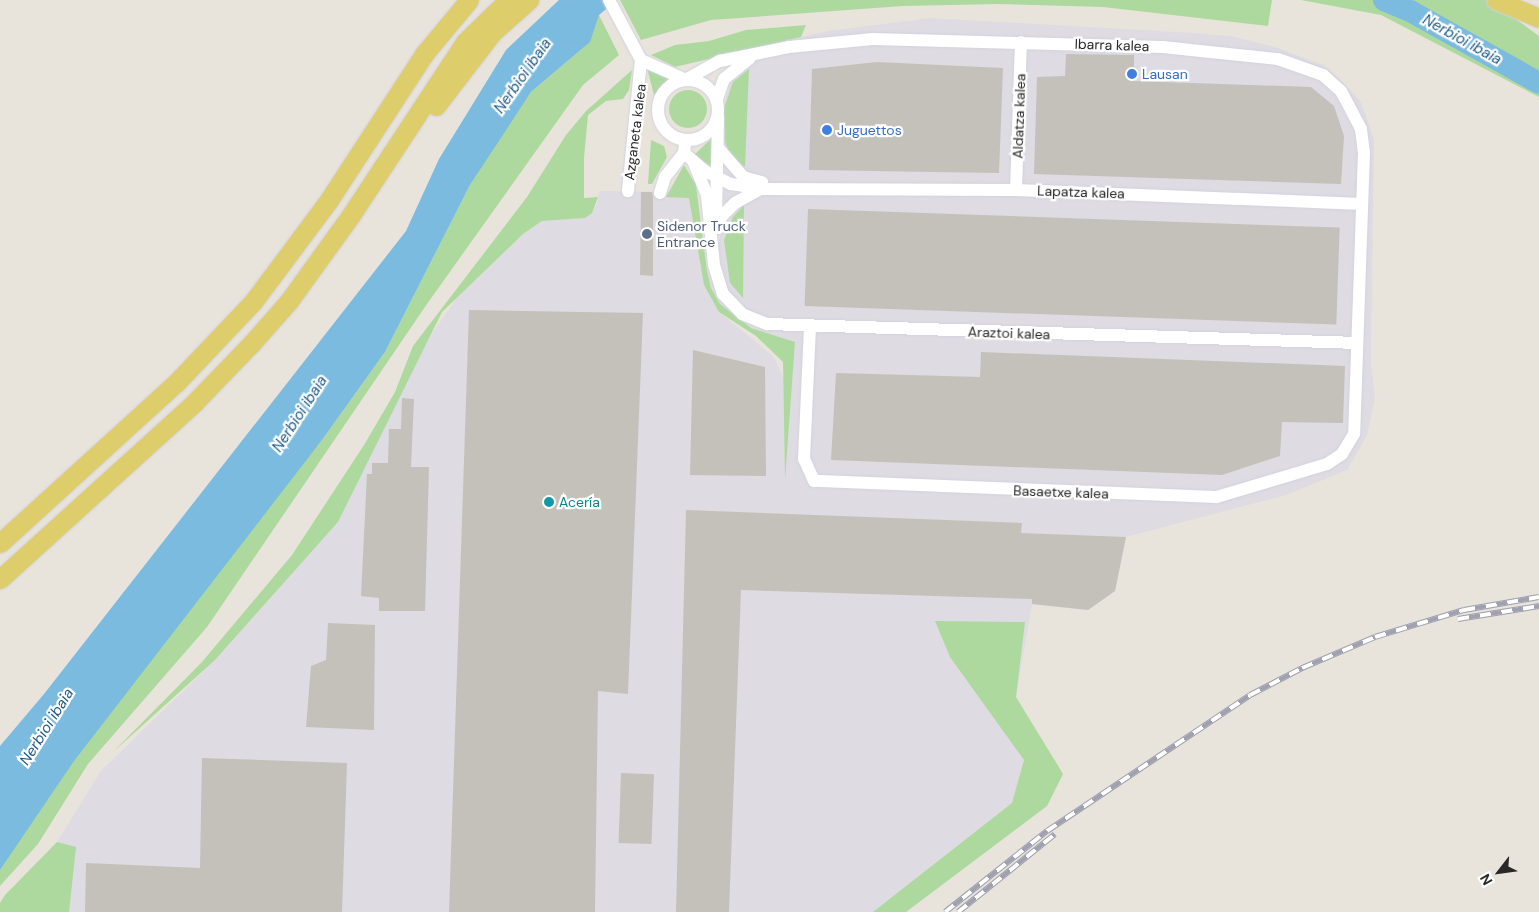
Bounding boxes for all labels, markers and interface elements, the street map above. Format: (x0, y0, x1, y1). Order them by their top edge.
water label: Nerbioi ibaia (1419, 11, 1505, 69)
water label: Nerbioi ibaia (491, 35, 555, 117)
street label: Ibarra kalea (1074, 35, 1150, 55)
place label: Lausan (1142, 66, 1188, 82)
marker: Lausan (1126, 68, 1138, 80)
street label: Aldatza kalea (1009, 73, 1029, 159)
street label: Azganeta kalea (621, 83, 649, 181)
place label: Juguettos (837, 122, 902, 138)
marker: Juguettos (821, 124, 833, 136)
street label: Lapatza kalea (1037, 182, 1125, 202)
place label: Sidenor Truck Entrance (657, 218, 746, 250)
marker: Sidenor Truck Entrance (641, 228, 653, 240)
street label: Araztoi kalea (967, 323, 1051, 343)
water label: Nerbioi ibaia (269, 372, 331, 456)
street label: Basaetxe kalea (1013, 482, 1109, 502)
place label: Acería (559, 494, 600, 510)
marker: Acería (543, 496, 555, 508)
water label: Nerbioi ibaia (16, 685, 78, 769)
north arrow (1474, 847, 1524, 897)
text: N (1476, 871, 1496, 888)

